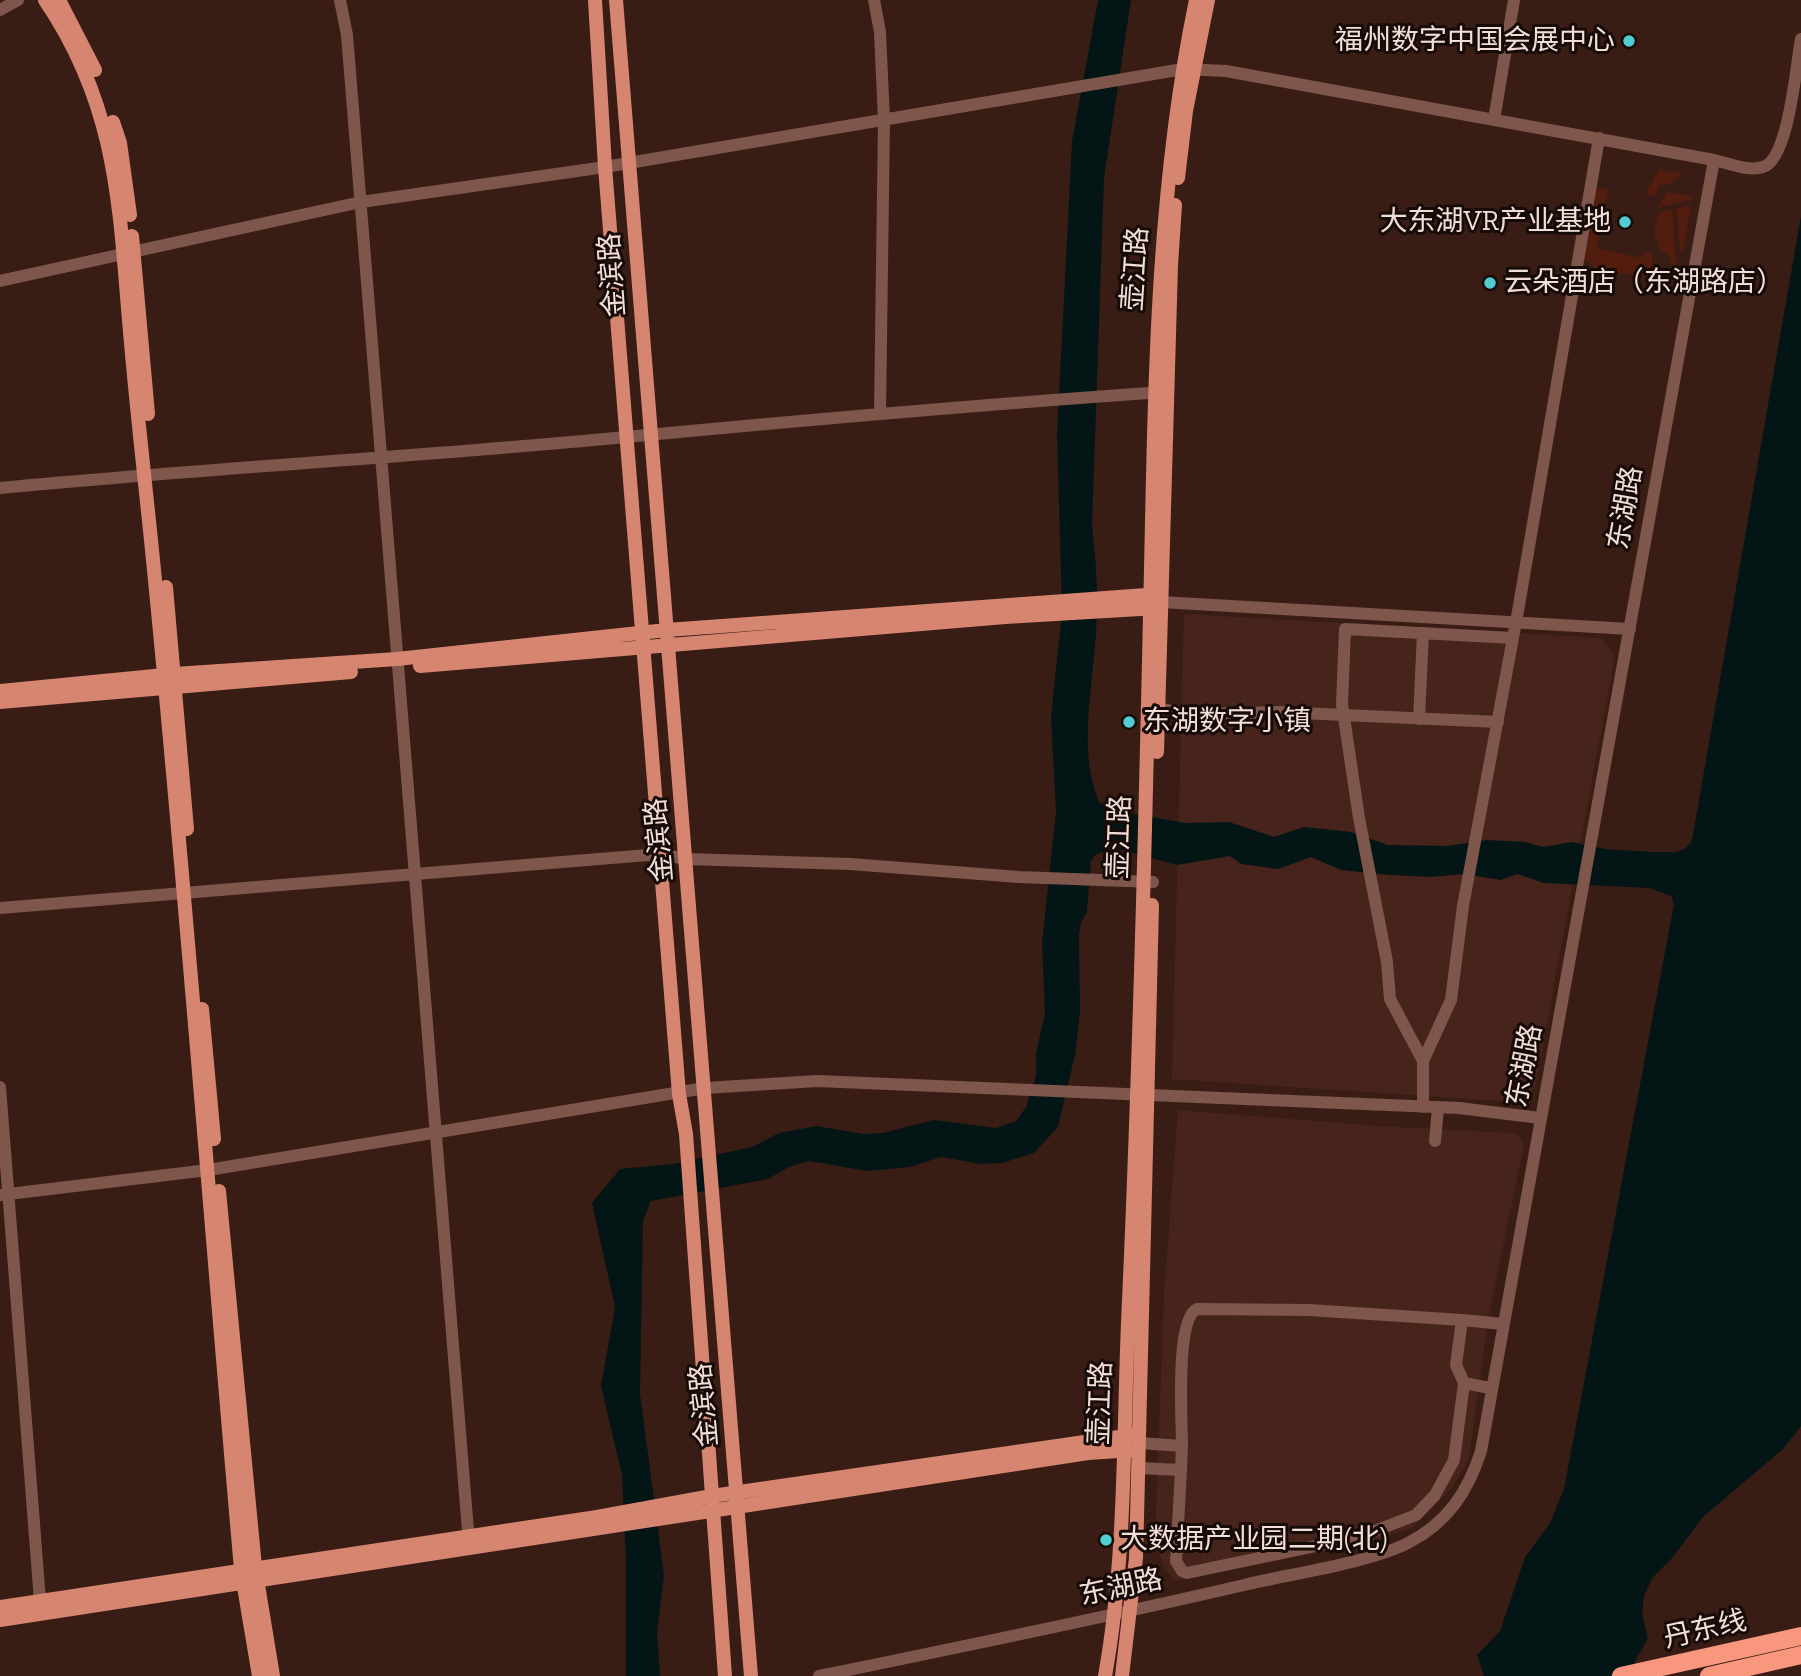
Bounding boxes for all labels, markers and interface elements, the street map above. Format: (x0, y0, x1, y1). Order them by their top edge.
place label: 福州数字中国会展中心 (1335, 24, 1615, 58)
marker: 福州数字中国会展中心 (1621, 33, 1637, 49)
place label: 大东湖VR产业基地 (1380, 205, 1611, 239)
marker: 大东湖VR产业基地 (1617, 214, 1633, 230)
street label: 壶江路 (1116, 226, 1156, 312)
street label: 金滨路 (593, 232, 633, 318)
place label: 云朵酒店（东湖路店） (1504, 266, 1784, 300)
marker: 云朵酒店（东湖路店） (1482, 275, 1498, 291)
street label: 东湖路 (1602, 464, 1650, 552)
place label: 东湖数字小镇 (1143, 705, 1311, 739)
marker: 东湖数字小镇 (1121, 714, 1137, 730)
street label: 壶江路 (1102, 794, 1138, 880)
street label: 金滨路 (640, 797, 680, 883)
street label: 东湖路 (1500, 1022, 1550, 1110)
street label: 壶江路 (1083, 1360, 1119, 1446)
street label: 金滨路 (685, 1362, 725, 1448)
place label: 大数据产业园二期(北) (1120, 1523, 1387, 1557)
marker: 大数据产业园二期(北) (1098, 1532, 1114, 1548)
street label: 东湖路 (1076, 1563, 1166, 1613)
street label: 丹东线 (1660, 1604, 1750, 1656)

